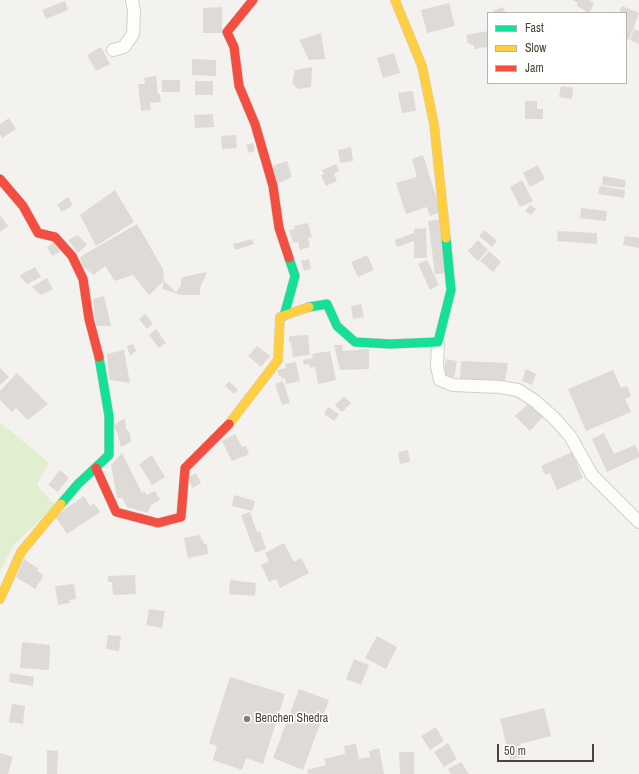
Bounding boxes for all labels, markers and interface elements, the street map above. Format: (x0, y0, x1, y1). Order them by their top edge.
legend (487, 12, 627, 84)
text: Fast (525, 20, 544, 36)
text: Slow (525, 40, 546, 56)
text: Jam (525, 60, 544, 76)
place label: Benchen Shedra (255, 712, 328, 726)
marker: Benchen Shedra (242, 714, 252, 724)
scale bar (499, 736, 596, 762)
text: 50 m (504, 743, 526, 759)

